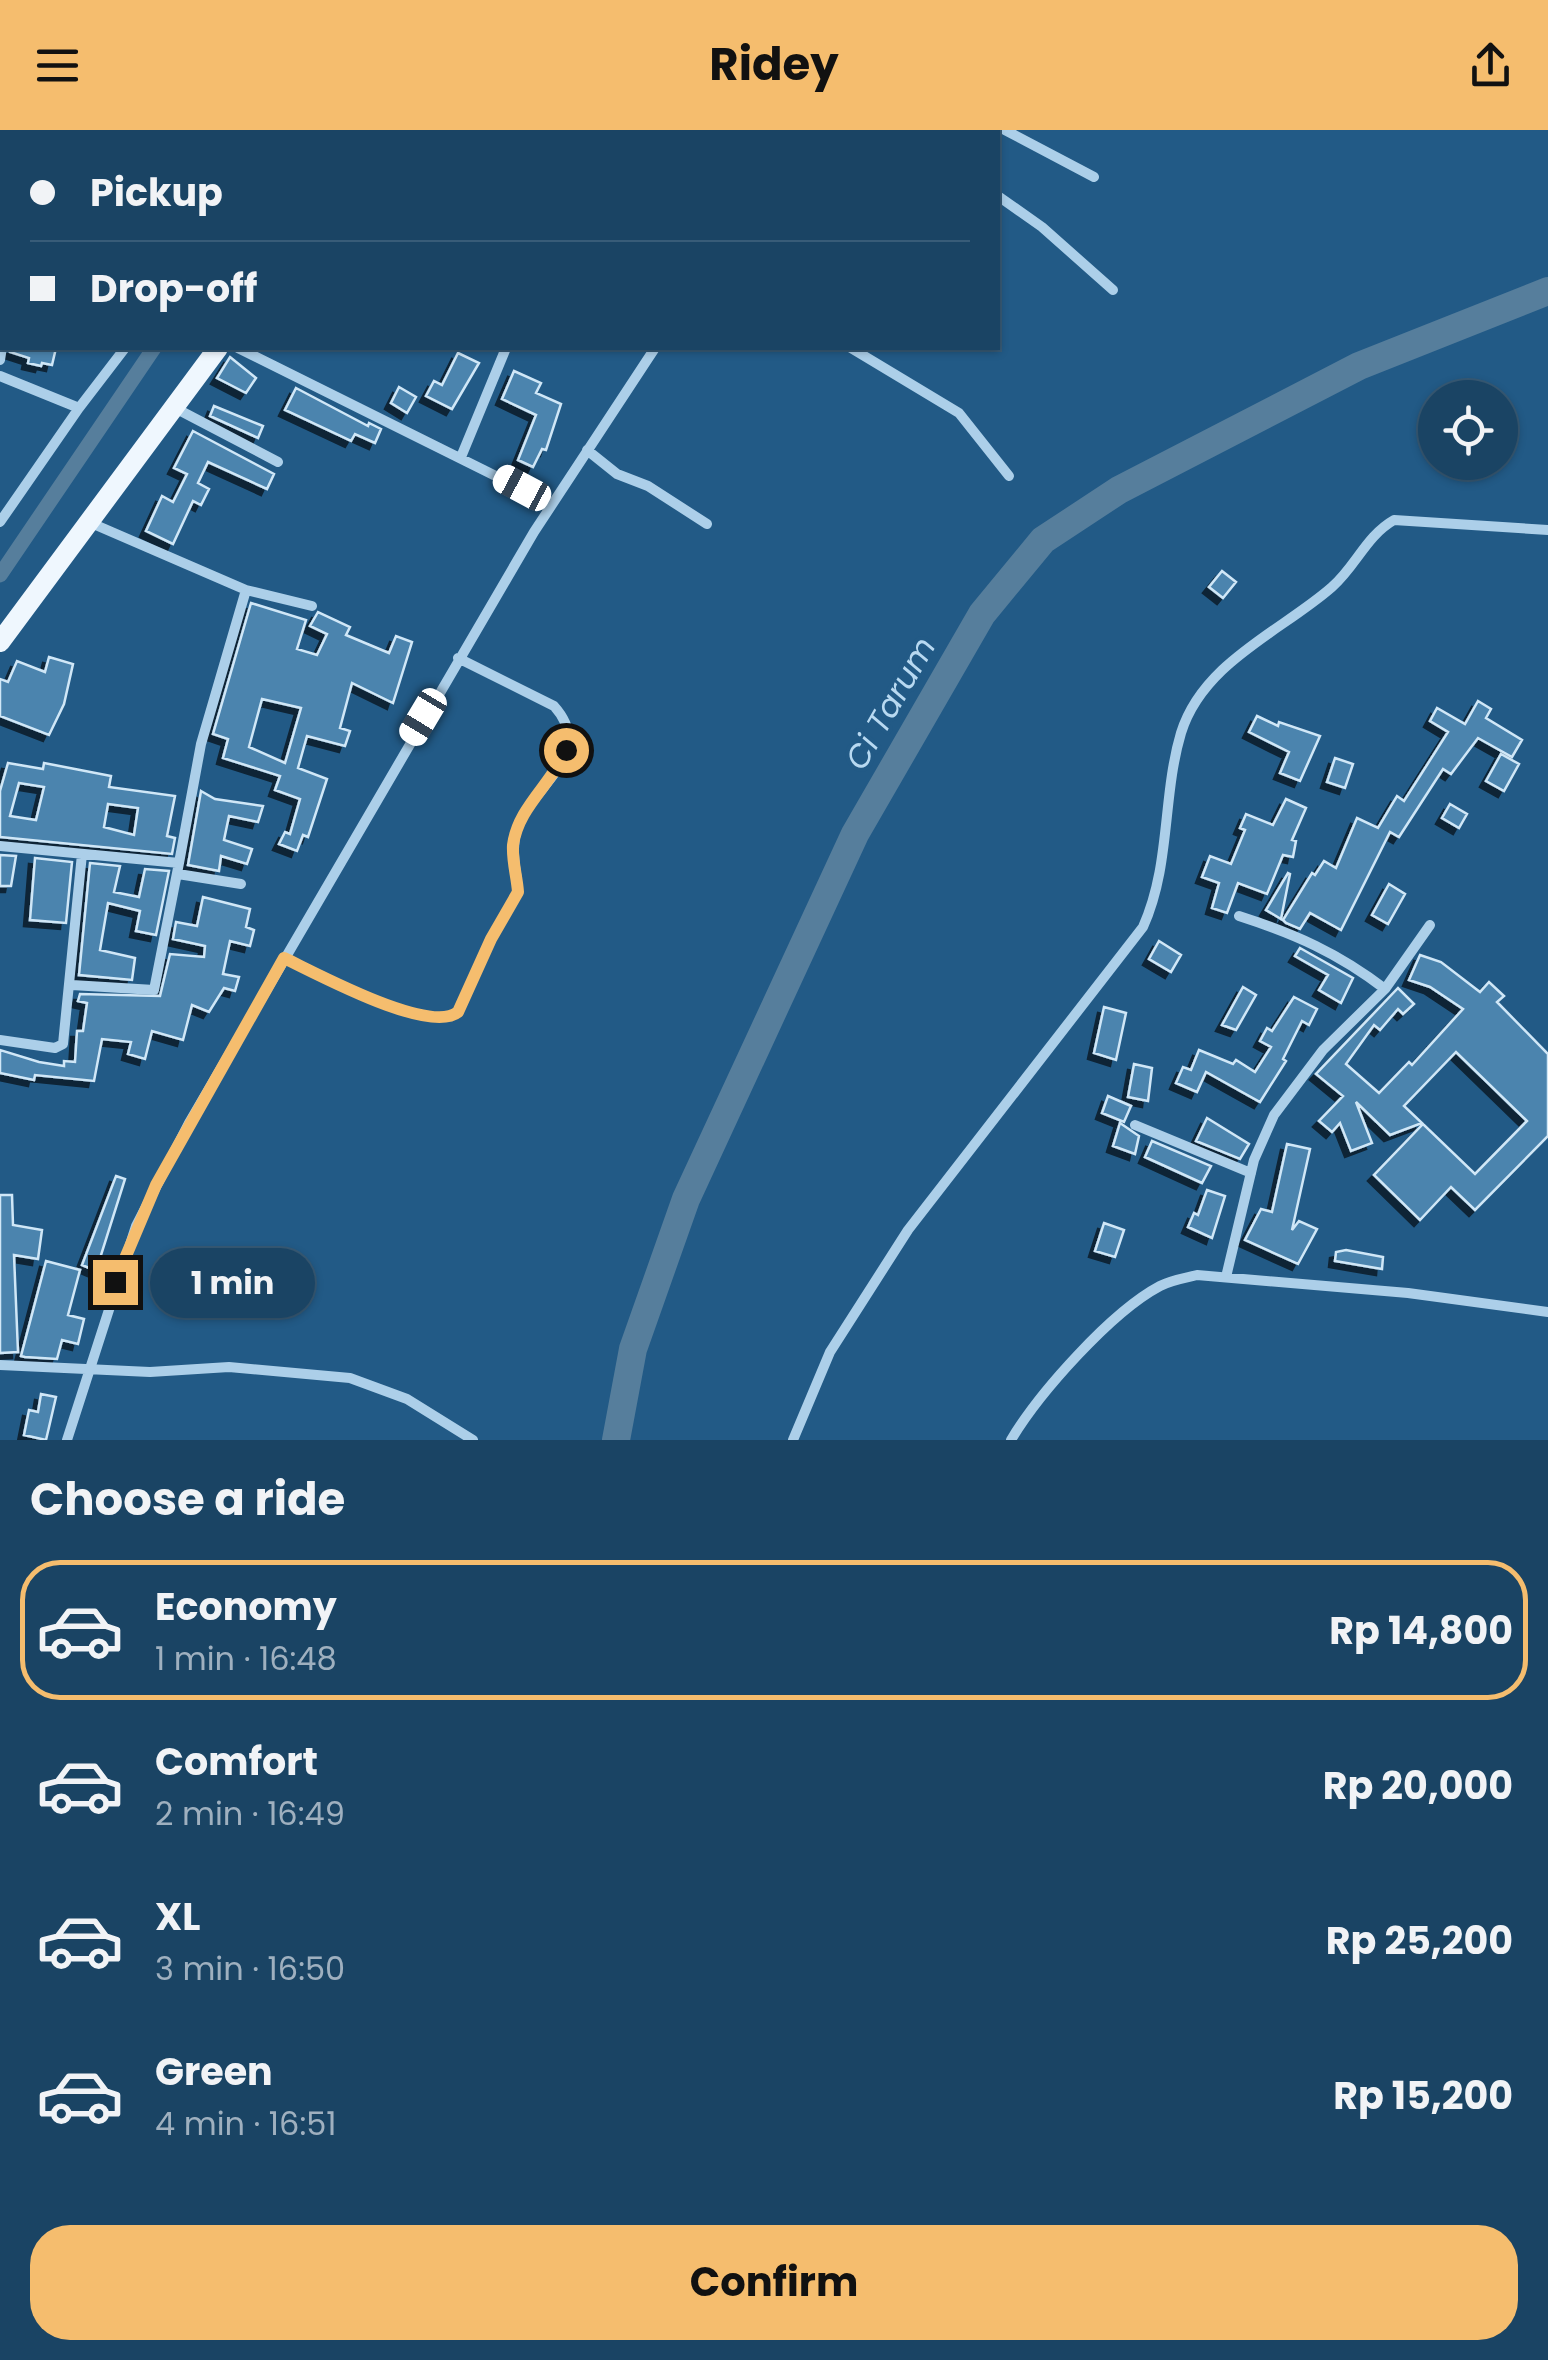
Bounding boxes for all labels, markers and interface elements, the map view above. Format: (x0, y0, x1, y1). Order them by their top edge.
text: Ridey (709, 33, 839, 96)
icon: menu (30, 38, 85, 93)
icon: share (1463, 38, 1518, 93)
text: Pickup (90, 166, 223, 219)
text: Drop-off (90, 262, 258, 315)
map controls (1418, 380, 1518, 480)
button: locate (1418, 380, 1518, 480)
car (488, 461, 556, 515)
water label: Ci Tarum (834, 628, 946, 778)
car (395, 684, 451, 750)
route start (544, 728, 589, 773)
callout: 1 min (150, 1247, 315, 1317)
route end (93, 1260, 138, 1305)
text: 1 min (191, 1260, 274, 1305)
text: Choose a ride (30, 1468, 345, 1531)
text: Economy (155, 1580, 337, 1633)
icon: car (35, 1585, 125, 1675)
text: Rp 14,800 (1329, 1604, 1513, 1657)
text: 1 min · 16:48 (155, 1636, 337, 1681)
text: Comfort (155, 1735, 318, 1788)
icon: car (35, 1740, 125, 1830)
text: Rp 20,000 (1323, 1759, 1513, 1812)
text: 2 min · 16:49 (155, 1791, 345, 1836)
text: XL (155, 1890, 200, 1943)
icon: car (35, 1895, 125, 1985)
text: Rp 25,200 (1326, 1914, 1513, 1967)
text: 3 min · 16:50 (155, 1946, 345, 1991)
text: Green (155, 2045, 273, 2098)
icon: car (35, 2050, 125, 2140)
text: Rp 15,200 (1333, 2069, 1513, 2122)
text: 4 min · 16:51 (155, 2101, 337, 2146)
button: Confirm (30, 2225, 1518, 2340)

